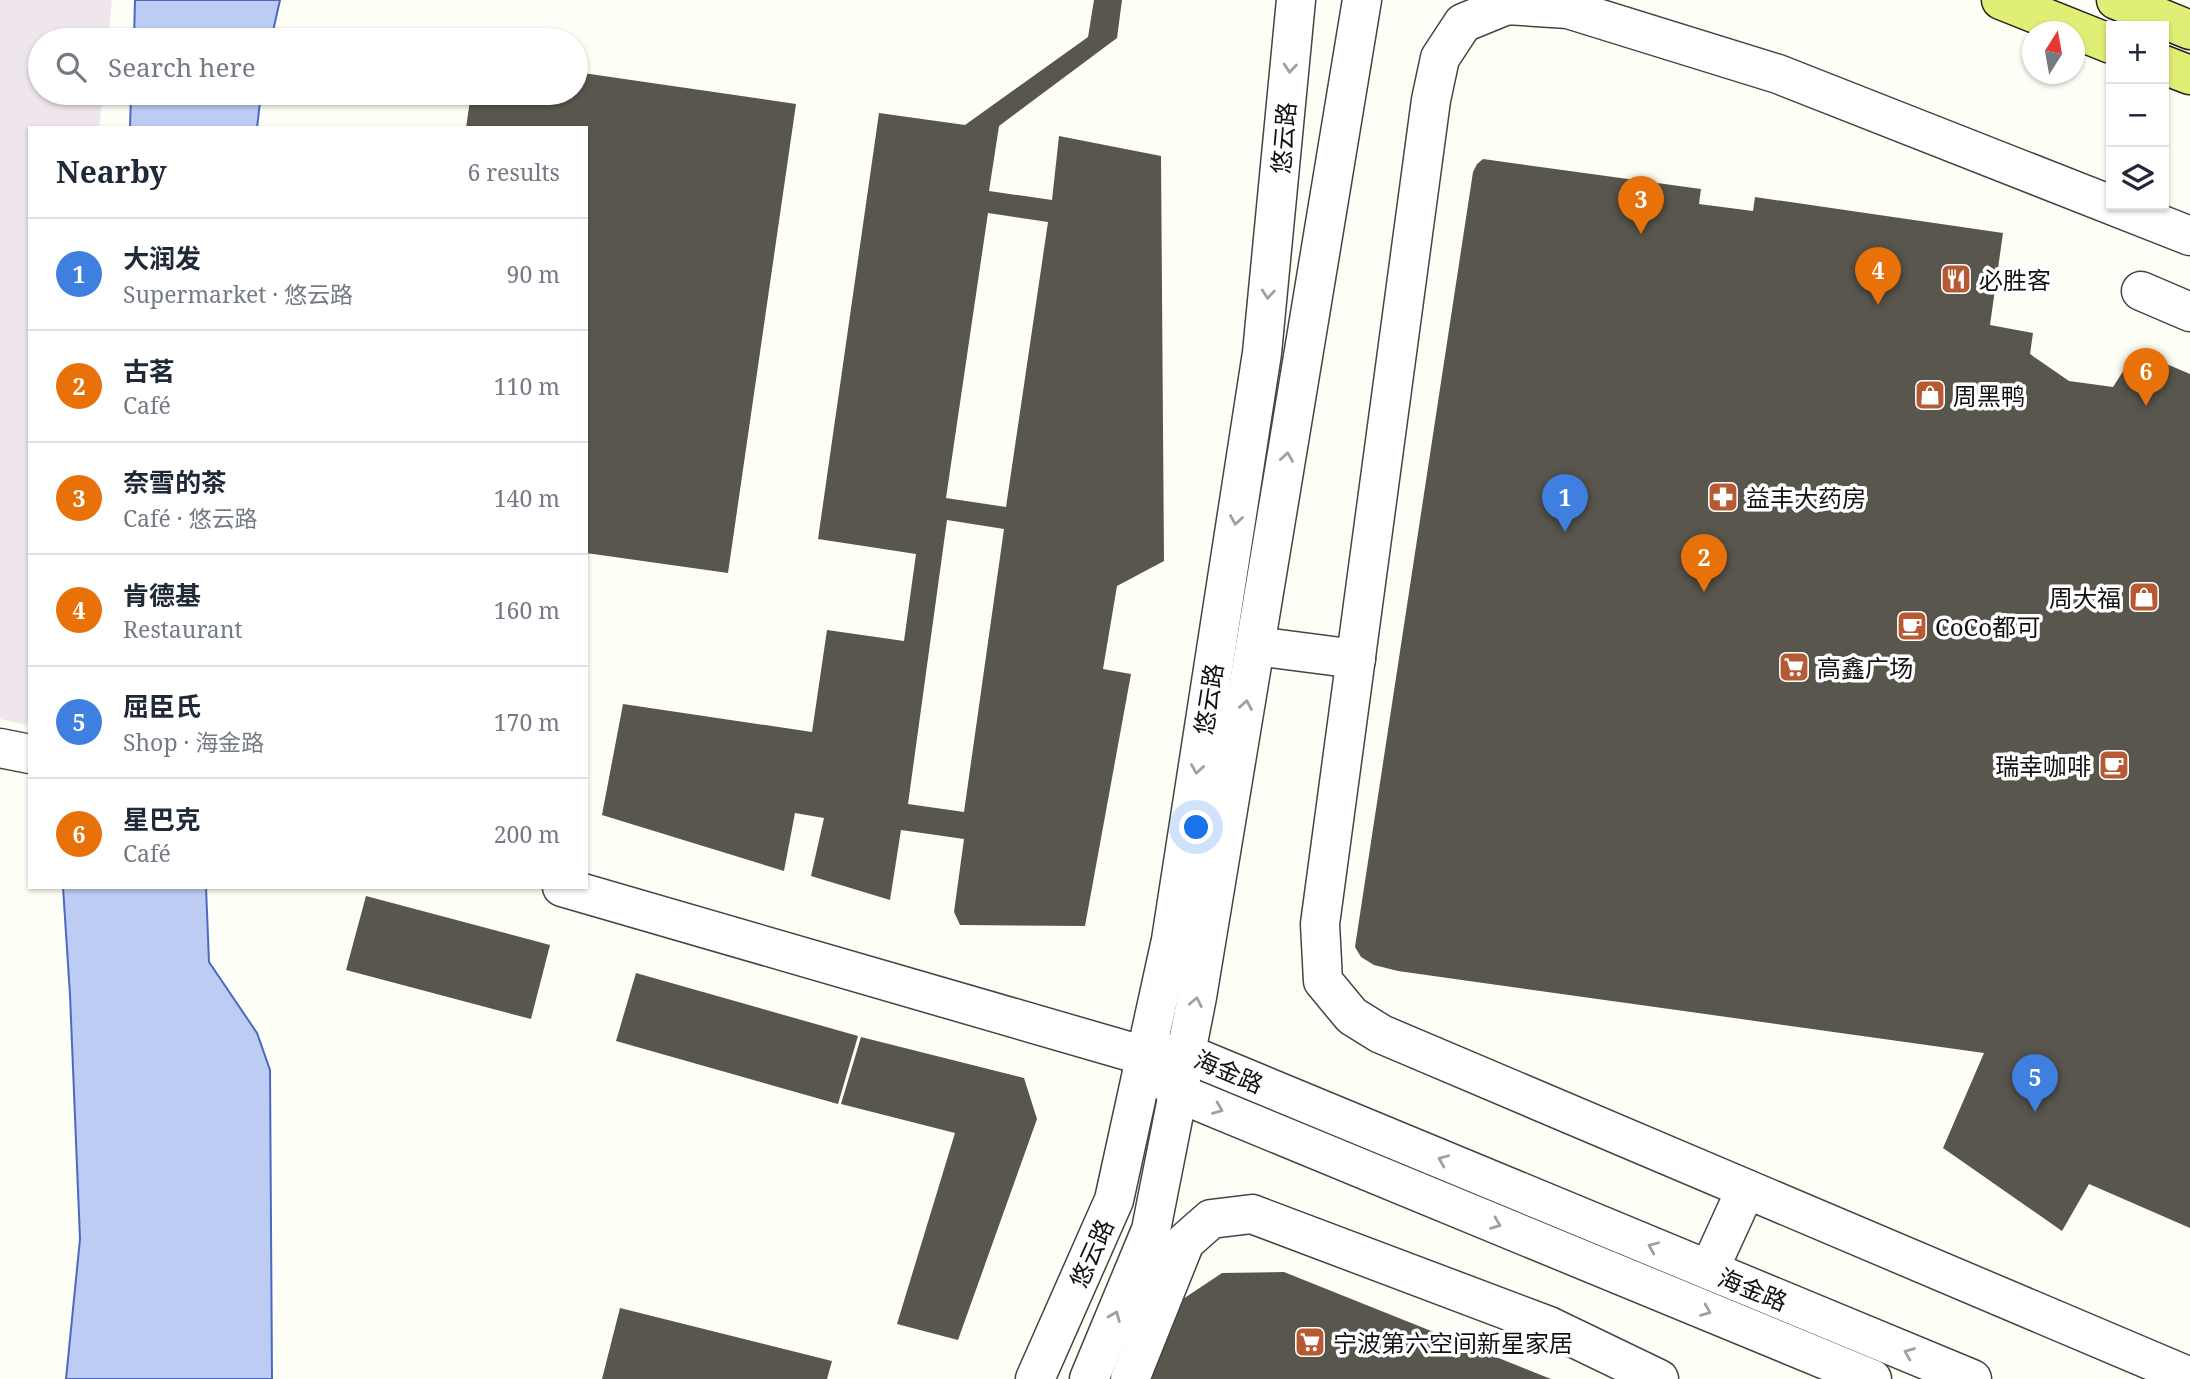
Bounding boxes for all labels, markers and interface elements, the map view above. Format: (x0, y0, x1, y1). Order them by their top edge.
north arrow (2022, 21, 2085, 84)
map controls (2106, 21, 2169, 210)
button: + (2106, 21, 2169, 84)
search box (28, 28, 588, 105)
icon: search (52, 48, 90, 86)
text: Search here (108, 49, 256, 85)
one-way arrow (1282, 62, 1297, 74)
button: − (2106, 84, 2169, 147)
street label: 悠云路 (1263, 101, 1303, 175)
button: layers (2106, 147, 2169, 210)
text: Nearby (56, 151, 167, 192)
text: 6 results (467, 156, 560, 188)
pin: 3 (1618, 176, 1664, 234)
text: 大润发 (123, 240, 201, 276)
pin: 4 (1855, 247, 1901, 305)
text: 1 (73, 258, 86, 290)
text: 90 m (507, 258, 560, 290)
restaurant icon: 必胜客 (1939, 262, 1973, 296)
place label: 必胜客 (1979, 263, 2051, 296)
text: Supermarket · 悠云路 (123, 278, 353, 310)
one-way arrow (1261, 289, 1276, 300)
pin: 6 (2123, 348, 2169, 406)
text: 古茗 (123, 353, 175, 389)
text: 2 (73, 370, 86, 402)
text: 110 m (494, 370, 560, 402)
shop icon: 周黑鸭 (1913, 378, 1947, 412)
place label: 周黑鸭 (1953, 379, 2025, 412)
text: Café (123, 389, 171, 421)
one-way arrow (1279, 451, 1294, 462)
text: 奈雪的茶 (123, 464, 227, 500)
pin: 1 (1542, 474, 1588, 532)
pharmacy icon: 益丰大药房 (1706, 480, 1740, 514)
place label: 益丰大药房 (1746, 481, 1866, 514)
text: 3 (73, 482, 86, 514)
text: 140 m (494, 482, 560, 514)
text: Café · 悠云路 (123, 502, 258, 534)
one-way arrow (1229, 514, 1244, 525)
pin: 2 (1681, 534, 1727, 592)
text: 肯德基 (123, 577, 201, 613)
shop icon: 周大福 (2127, 580, 2161, 614)
place label: 周大福 (2049, 581, 2121, 614)
text: 4 (73, 594, 86, 626)
text: 160 m (494, 594, 560, 626)
cafe icon: CoCo都可 (1895, 609, 1929, 643)
place label: CoCo都可 (1935, 610, 2040, 643)
text: Restaurant (123, 613, 243, 645)
supermarket icon: 高鑫广场 (1777, 650, 1811, 684)
place label: 高鑫广场 (1817, 651, 1913, 684)
street label: 悠云路 (1186, 661, 1230, 737)
text: 屈臣氏 (123, 688, 201, 724)
one-way arrow (1238, 699, 1253, 711)
text: 5 (73, 706, 86, 738)
text: 170 m (494, 706, 560, 738)
text: Shop · 海金路 (123, 726, 264, 758)
cafe icon: 瑞幸咖啡 (2097, 748, 2131, 782)
place label: 瑞幸咖啡 (1995, 749, 2091, 782)
one-way arrow (1190, 763, 1205, 774)
text: 星巴克 (123, 801, 201, 837)
your location (1179, 810, 1213, 844)
text: 6 (73, 818, 86, 850)
text: 200 m (494, 818, 560, 850)
text: Café (123, 837, 171, 869)
one-way arrow (1187, 996, 1202, 1008)
street label: 海金路 (1189, 1042, 1269, 1100)
pin: 5 (2012, 1054, 2058, 1112)
one-way arrow (1211, 1101, 1223, 1115)
one-way arrow (1438, 1154, 1450, 1168)
street label: 悠云路 (1061, 1213, 1121, 1293)
one-way arrow (1489, 1216, 1501, 1230)
one-way arrow (1648, 1241, 1661, 1255)
street label: 海金路 (1713, 1260, 1793, 1318)
one-way arrow (1699, 1303, 1712, 1317)
one-way arrow (1107, 1311, 1121, 1323)
supermarket icon: 宁波第六空间新星家居 (1293, 1325, 1327, 1359)
place label: 宁波第六空间新星家居 (1333, 1326, 1573, 1359)
one-way arrow (1903, 1347, 1916, 1361)

